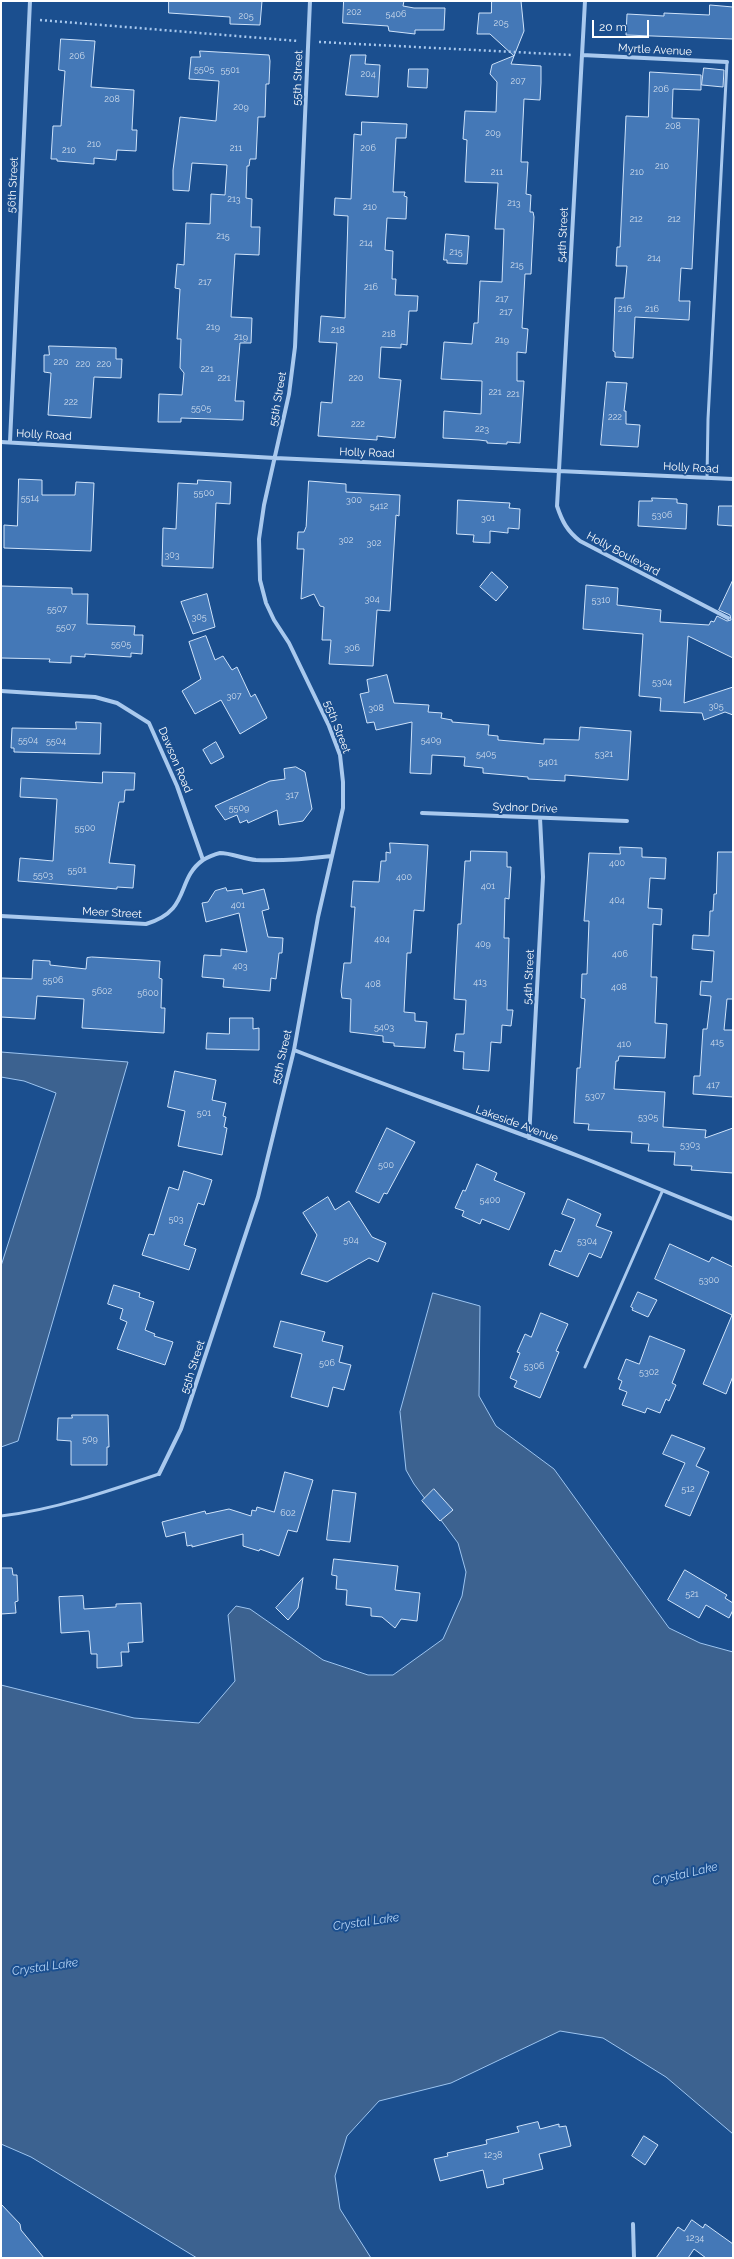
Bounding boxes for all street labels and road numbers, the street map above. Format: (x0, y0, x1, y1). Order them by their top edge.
street label: Myrtle Avenue (618, 41, 692, 59)
street label: 55th Street (290, 50, 306, 106)
street label: 56th Street (5, 157, 21, 213)
street label: 54th Street (555, 207, 571, 263)
street label: 55th Street (267, 371, 289, 427)
street label: Holly Road (16, 427, 72, 443)
street label: Holly Road (339, 445, 395, 461)
street label: Holly Road (663, 460, 719, 476)
street label: Holly Boulevard (584, 529, 662, 579)
street label: 55th Street (321, 699, 353, 755)
street label: Dawson Road (155, 725, 195, 795)
street label: Sydnor Drive (492, 800, 558, 816)
street label: Meer Street (82, 905, 142, 921)
street label: 54th Street (521, 949, 537, 1005)
street label: 55th Street (269, 1029, 295, 1085)
street label: Lakeside Avenue (474, 1103, 560, 1145)
street label: 55th Street (178, 1339, 208, 1395)

